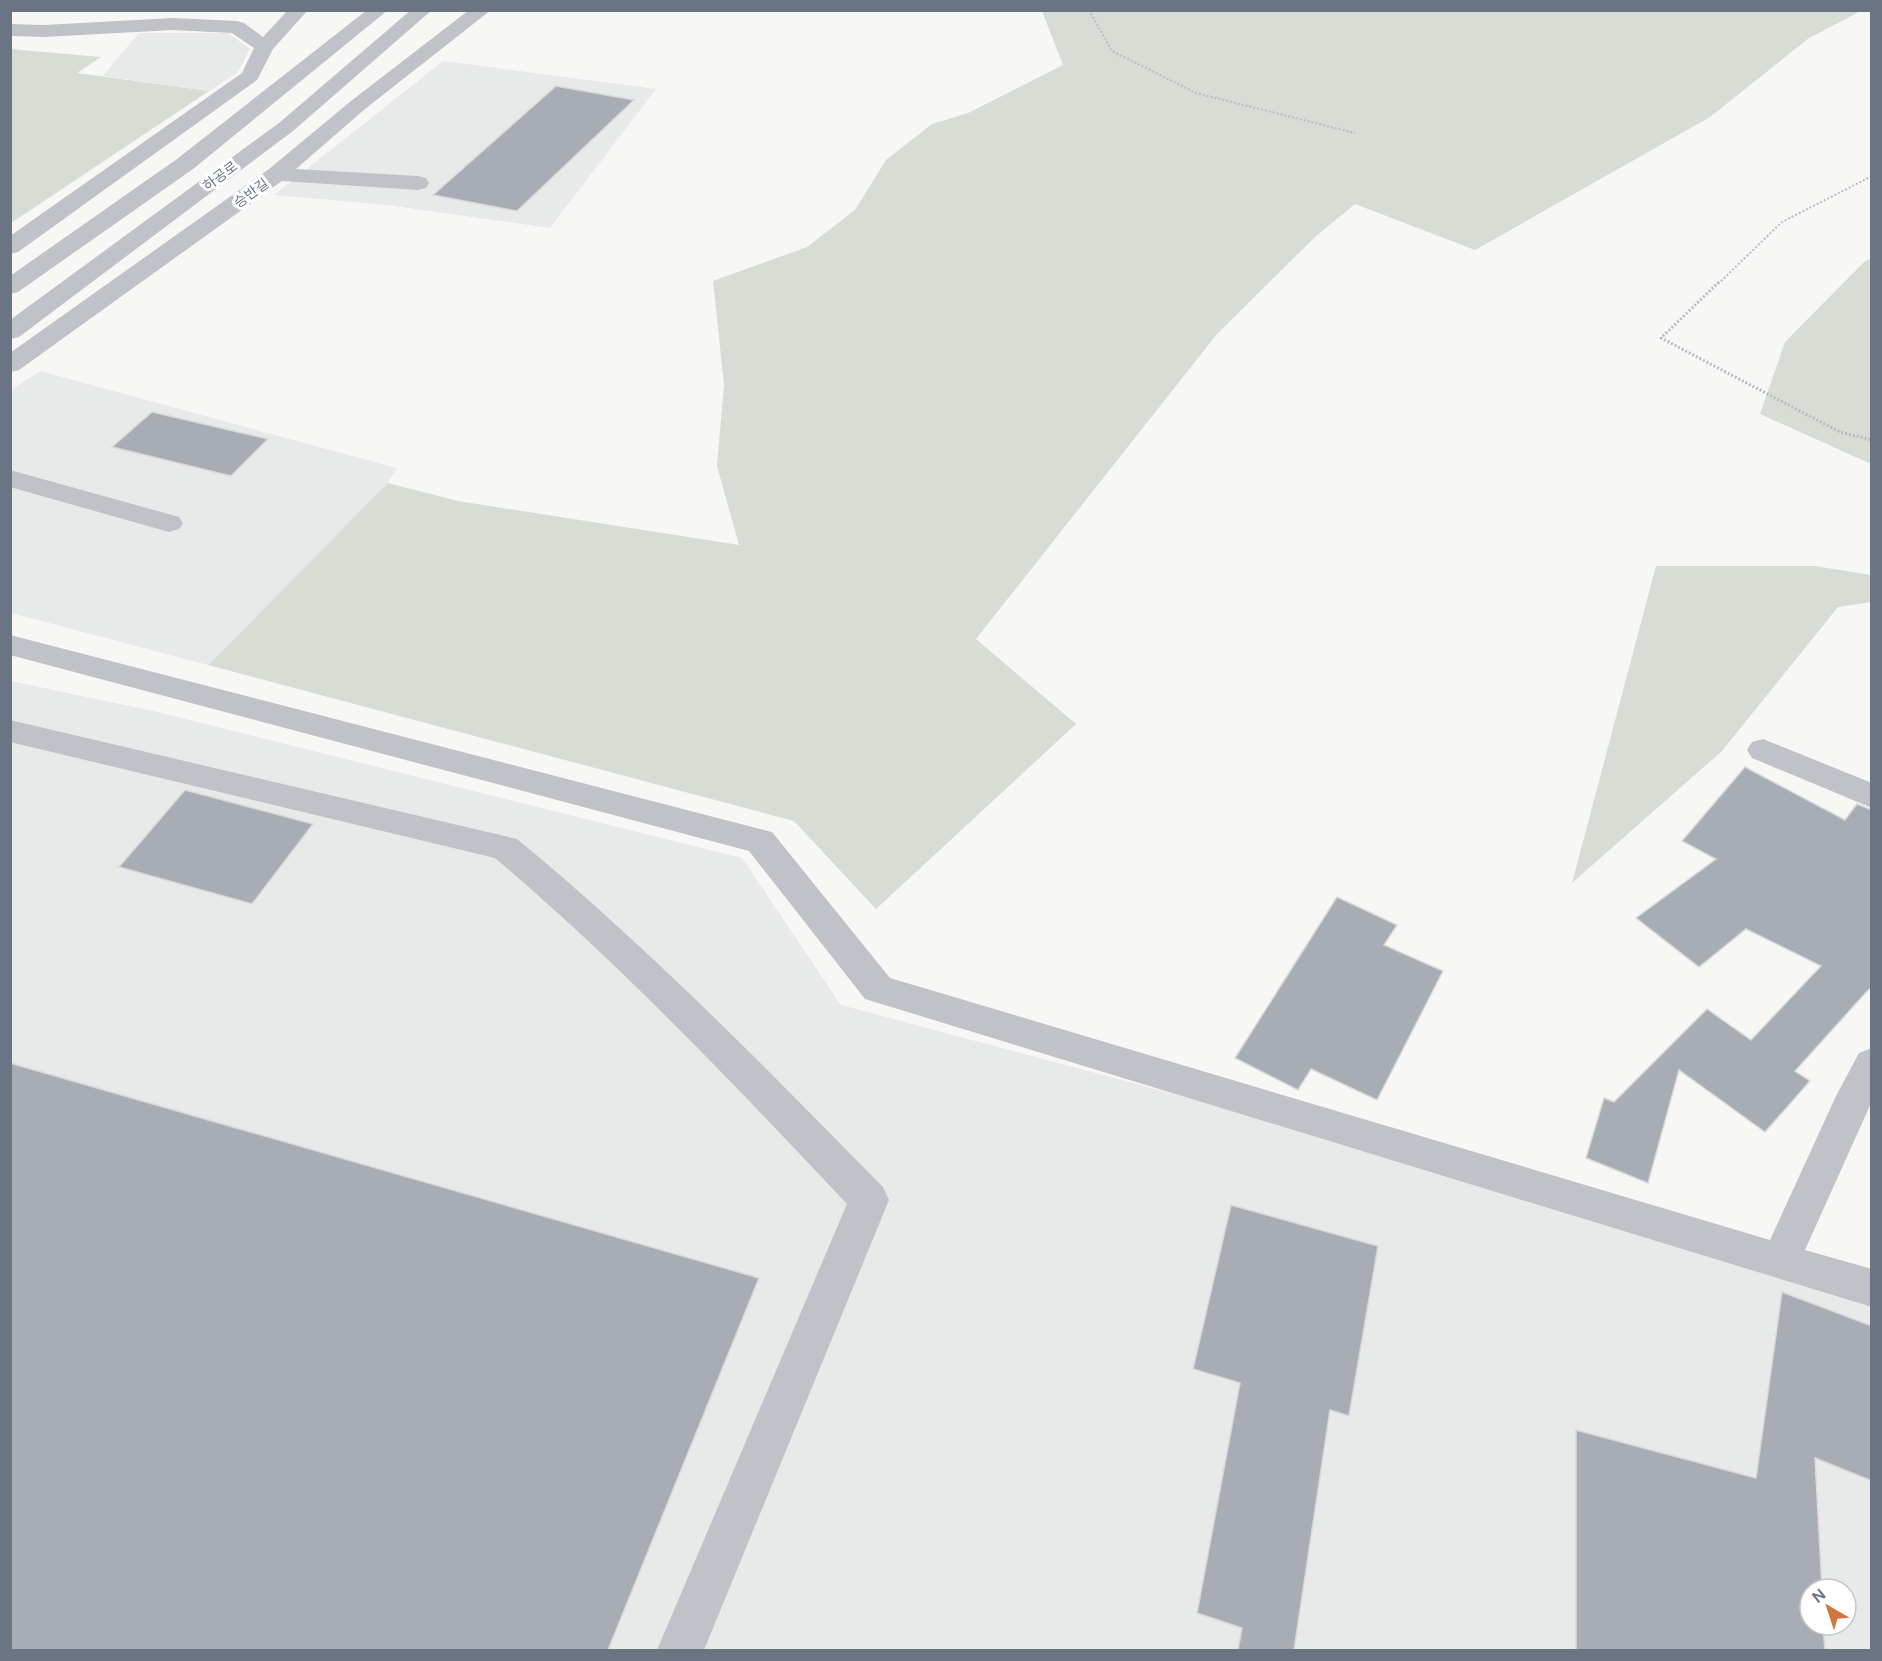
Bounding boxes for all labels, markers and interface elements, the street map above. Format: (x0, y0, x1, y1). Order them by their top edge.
street label: 하공로 (199, 157, 241, 195)
street label: 승반길 (230, 174, 272, 212)
north arrow (1798, 1577, 1858, 1637)
text: N (1808, 1584, 1830, 1608)

